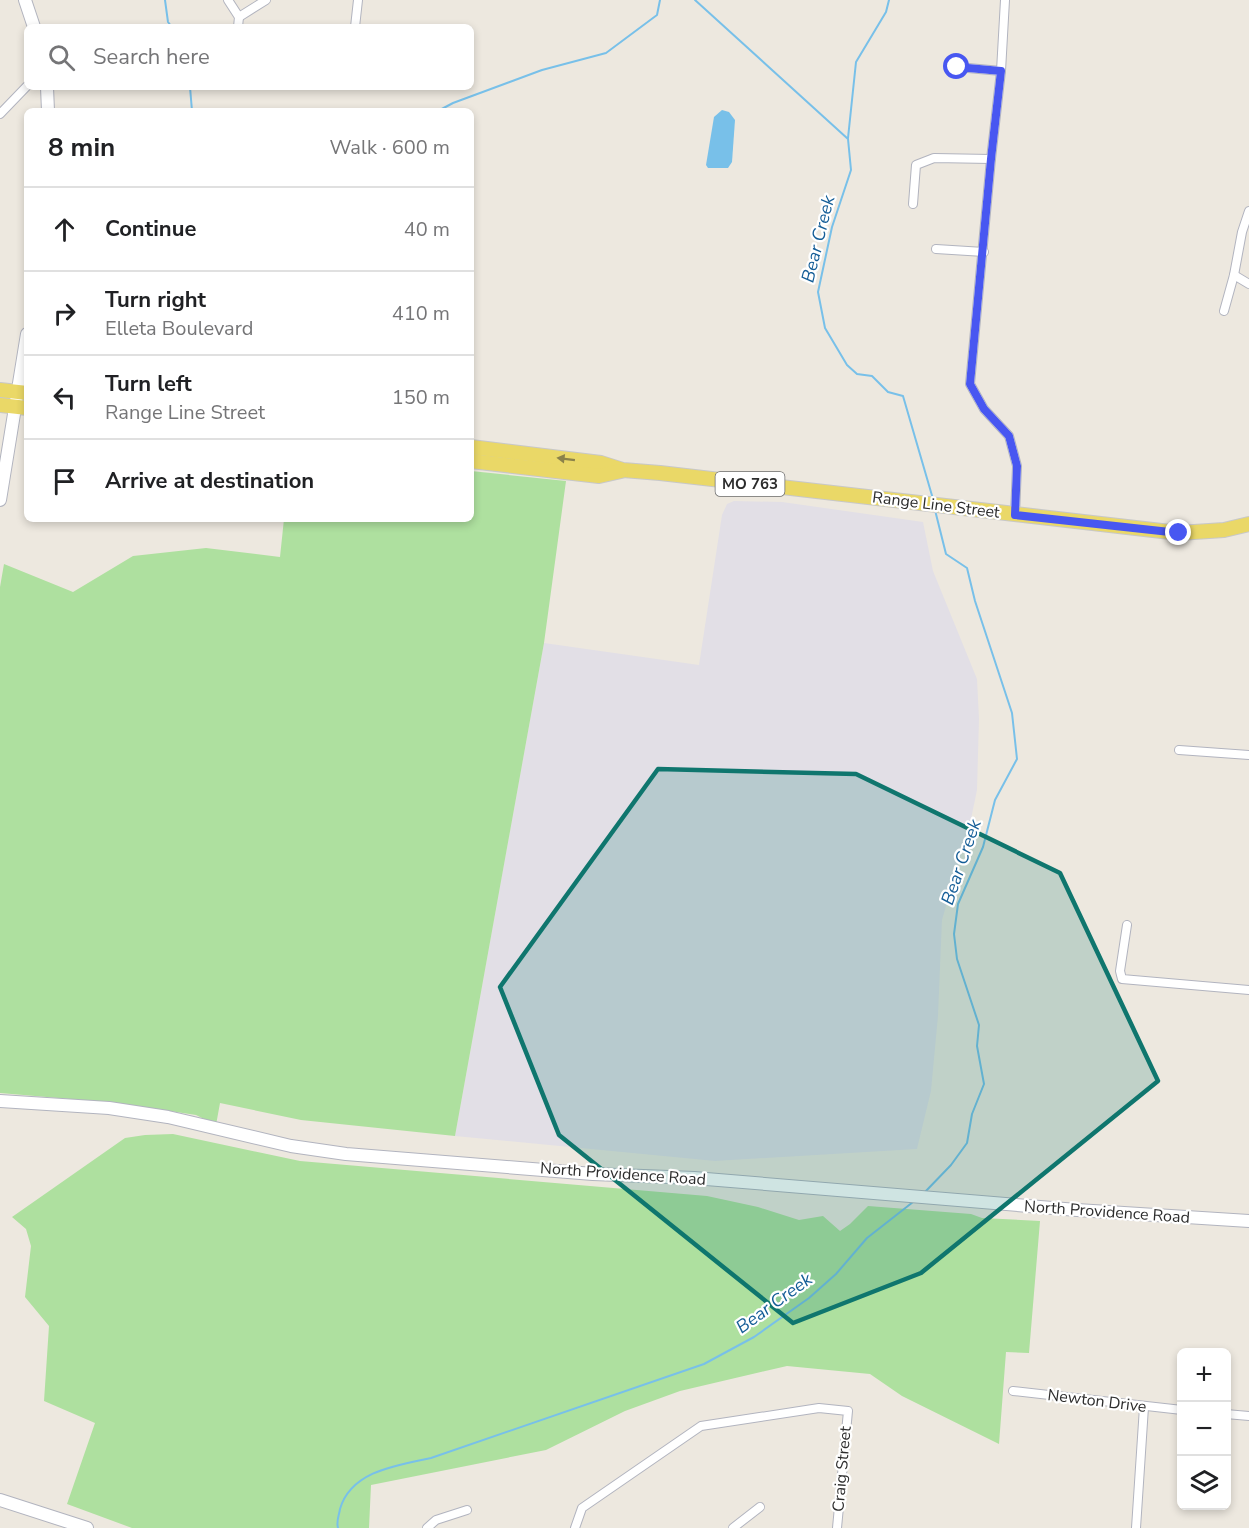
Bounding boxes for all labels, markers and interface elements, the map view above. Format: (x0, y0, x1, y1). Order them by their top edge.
search box (24, 24, 474, 90)
icon: search (45, 41, 78, 74)
text: Search here (93, 42, 210, 72)
route start (943, 53, 969, 79)
text: 8 min (48, 130, 115, 165)
text: Walk · 600 m (330, 134, 450, 161)
water label: Bear Creek (796, 192, 841, 285)
icon: ahead (48, 213, 81, 246)
text: Continue (105, 214, 196, 244)
text: 40 m (404, 216, 450, 243)
text: Turn right (105, 285, 206, 315)
icon: right (48, 297, 81, 330)
text: 410 m (392, 300, 450, 327)
text: Elleta Boulevard (105, 315, 253, 342)
text: Turn left (105, 369, 192, 399)
icon: left (48, 381, 81, 414)
text: 150 m (392, 384, 450, 411)
text: Range Line Street (105, 399, 265, 426)
one-way arrow (556, 454, 575, 464)
icon: arrive (48, 465, 81, 498)
text: Arrive at destination (105, 466, 314, 496)
road number: MO 763 (716, 472, 784, 496)
street label: Range Line Street (871, 486, 1001, 524)
route end (1165, 519, 1191, 545)
water label: Bear Creek (935, 815, 987, 908)
street label: North Providence Road (539, 1157, 707, 1191)
street label: North Providence Road (1023, 1195, 1191, 1229)
water label: Bear Creek (731, 1267, 818, 1339)
map controls (1177, 1348, 1231, 1510)
button: + (1177, 1348, 1231, 1402)
street label: Newton Drive (1046, 1384, 1148, 1418)
button: − (1177, 1402, 1231, 1456)
street label: Craig Street (827, 1425, 857, 1513)
button: layers (1177, 1456, 1231, 1510)

